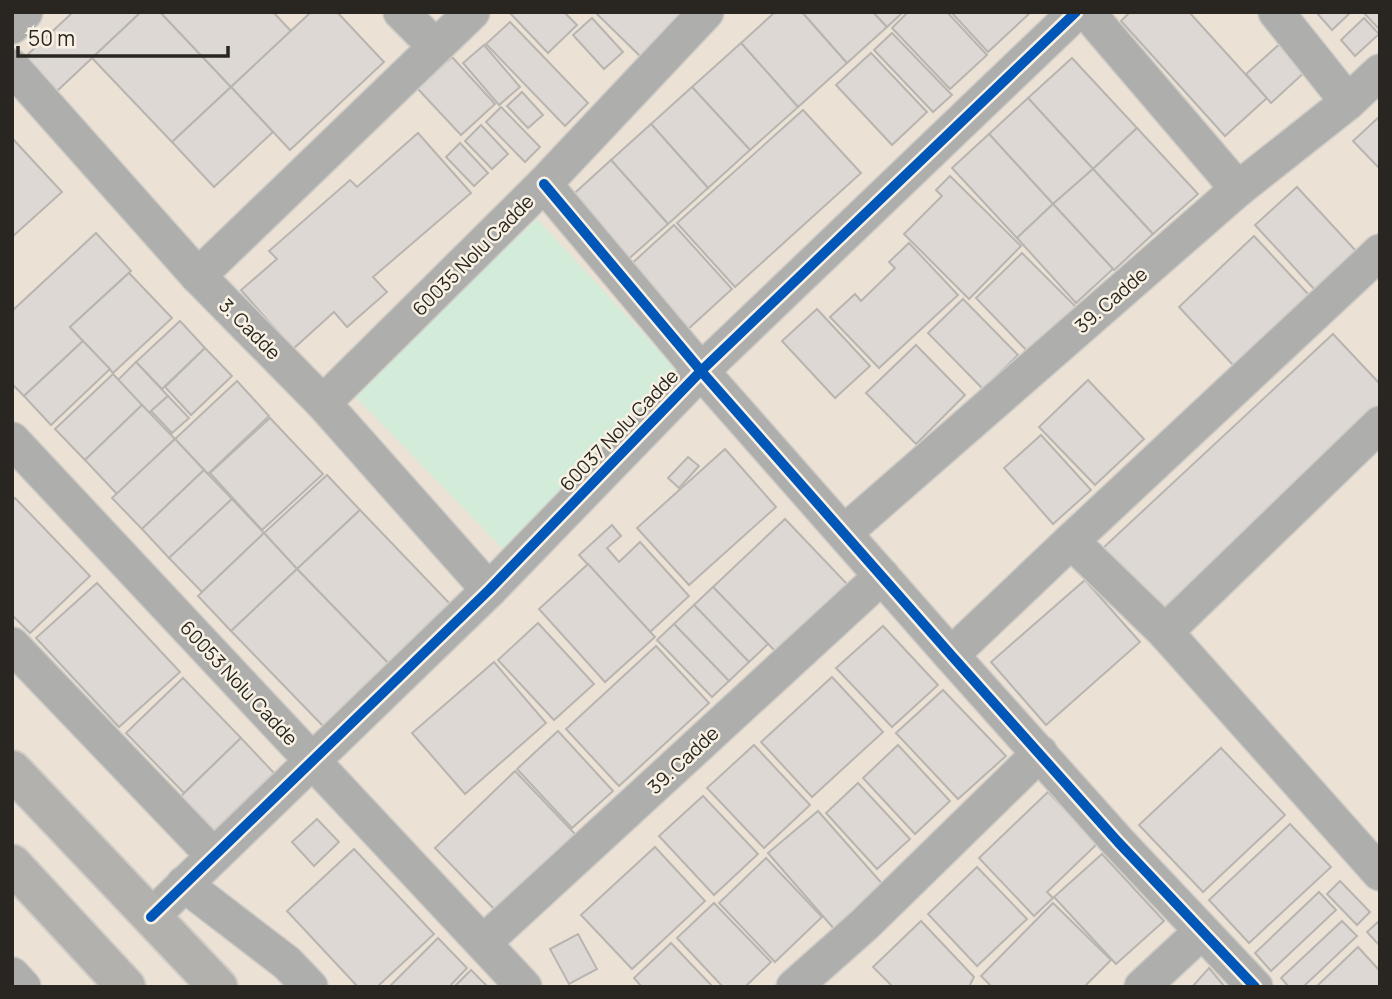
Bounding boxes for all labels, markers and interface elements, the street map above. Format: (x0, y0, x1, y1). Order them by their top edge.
scale bar (18, 14, 228, 58)
text: 50 m (28, 24, 75, 52)
street label: 60035 Nolu Cadde (407, 189, 539, 321)
street label: 39. Cadde (1069, 261, 1153, 339)
street label: 3. Cadde (214, 293, 286, 365)
street label: 60037 Nolu Cadde (554, 363, 684, 497)
street label: 60053 Nolu Cadde (174, 615, 304, 751)
street label: 39. Cadde (642, 720, 724, 800)

